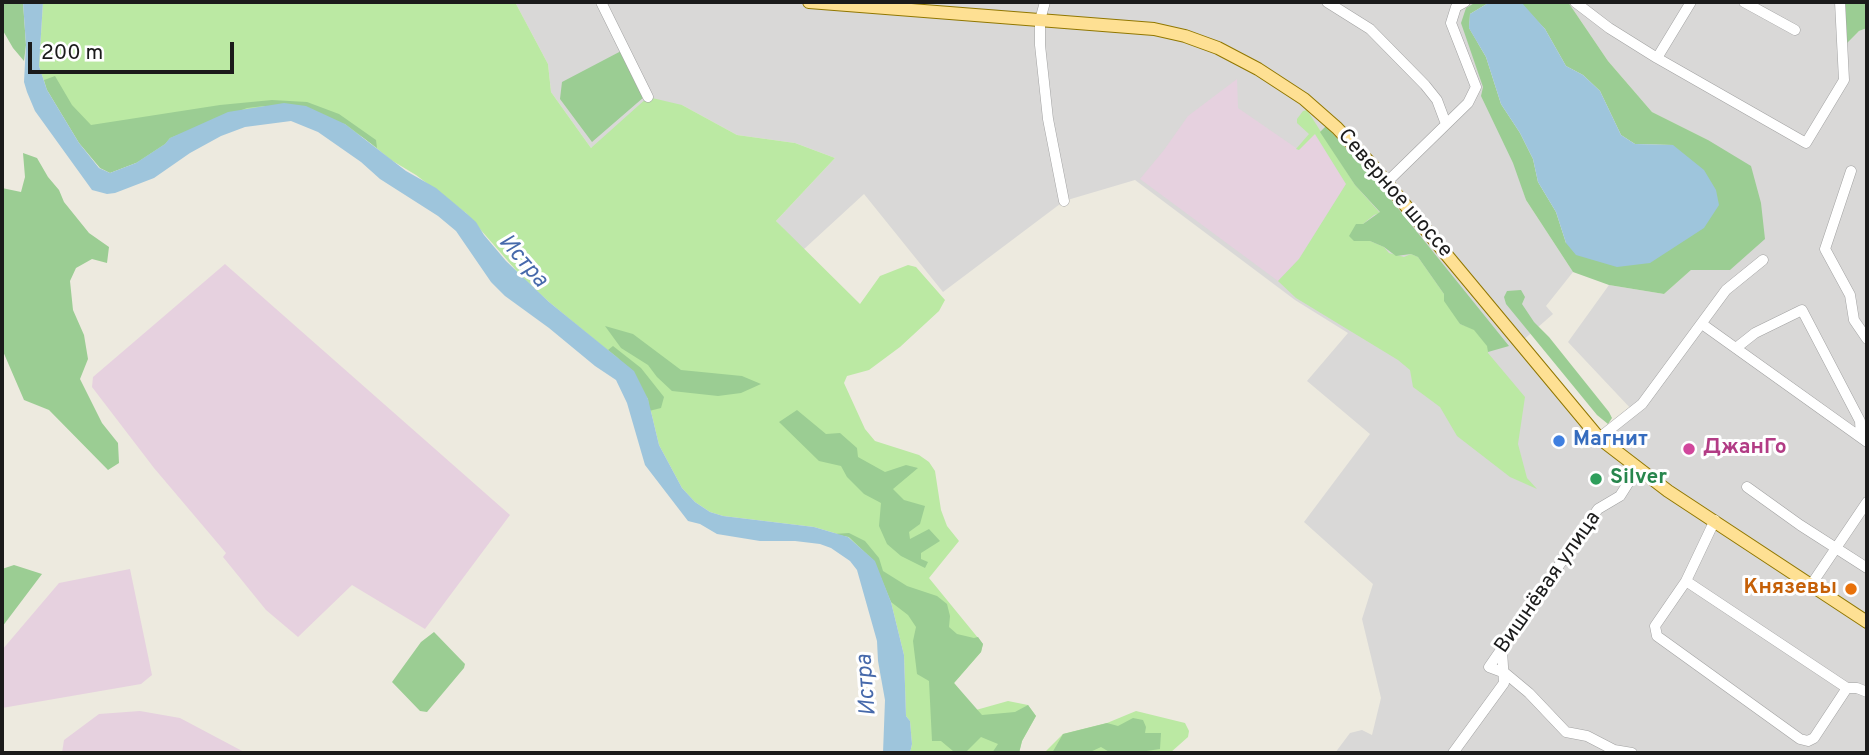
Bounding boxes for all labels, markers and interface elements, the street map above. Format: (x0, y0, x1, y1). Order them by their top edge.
scale bar (32, 28, 238, 72)
text: 200 m (41, 40, 103, 67)
street label: Северное шоссе (1331, 124, 1457, 264)
water label: Истра (491, 230, 553, 294)
place label: Магнит (1573, 428, 1648, 454)
marker: Магнит (1551, 433, 1567, 449)
place label: ДжанГо (1703, 436, 1787, 462)
marker: ДжанГо (1681, 441, 1697, 457)
place label: Silver (1610, 466, 1667, 492)
marker: Silver (1588, 471, 1604, 487)
street label: Вишнёвая улица (1491, 507, 1607, 659)
place label: Князевы (1744, 576, 1837, 602)
marker: Князевы (1843, 581, 1859, 597)
water label: Истра (852, 653, 884, 717)

